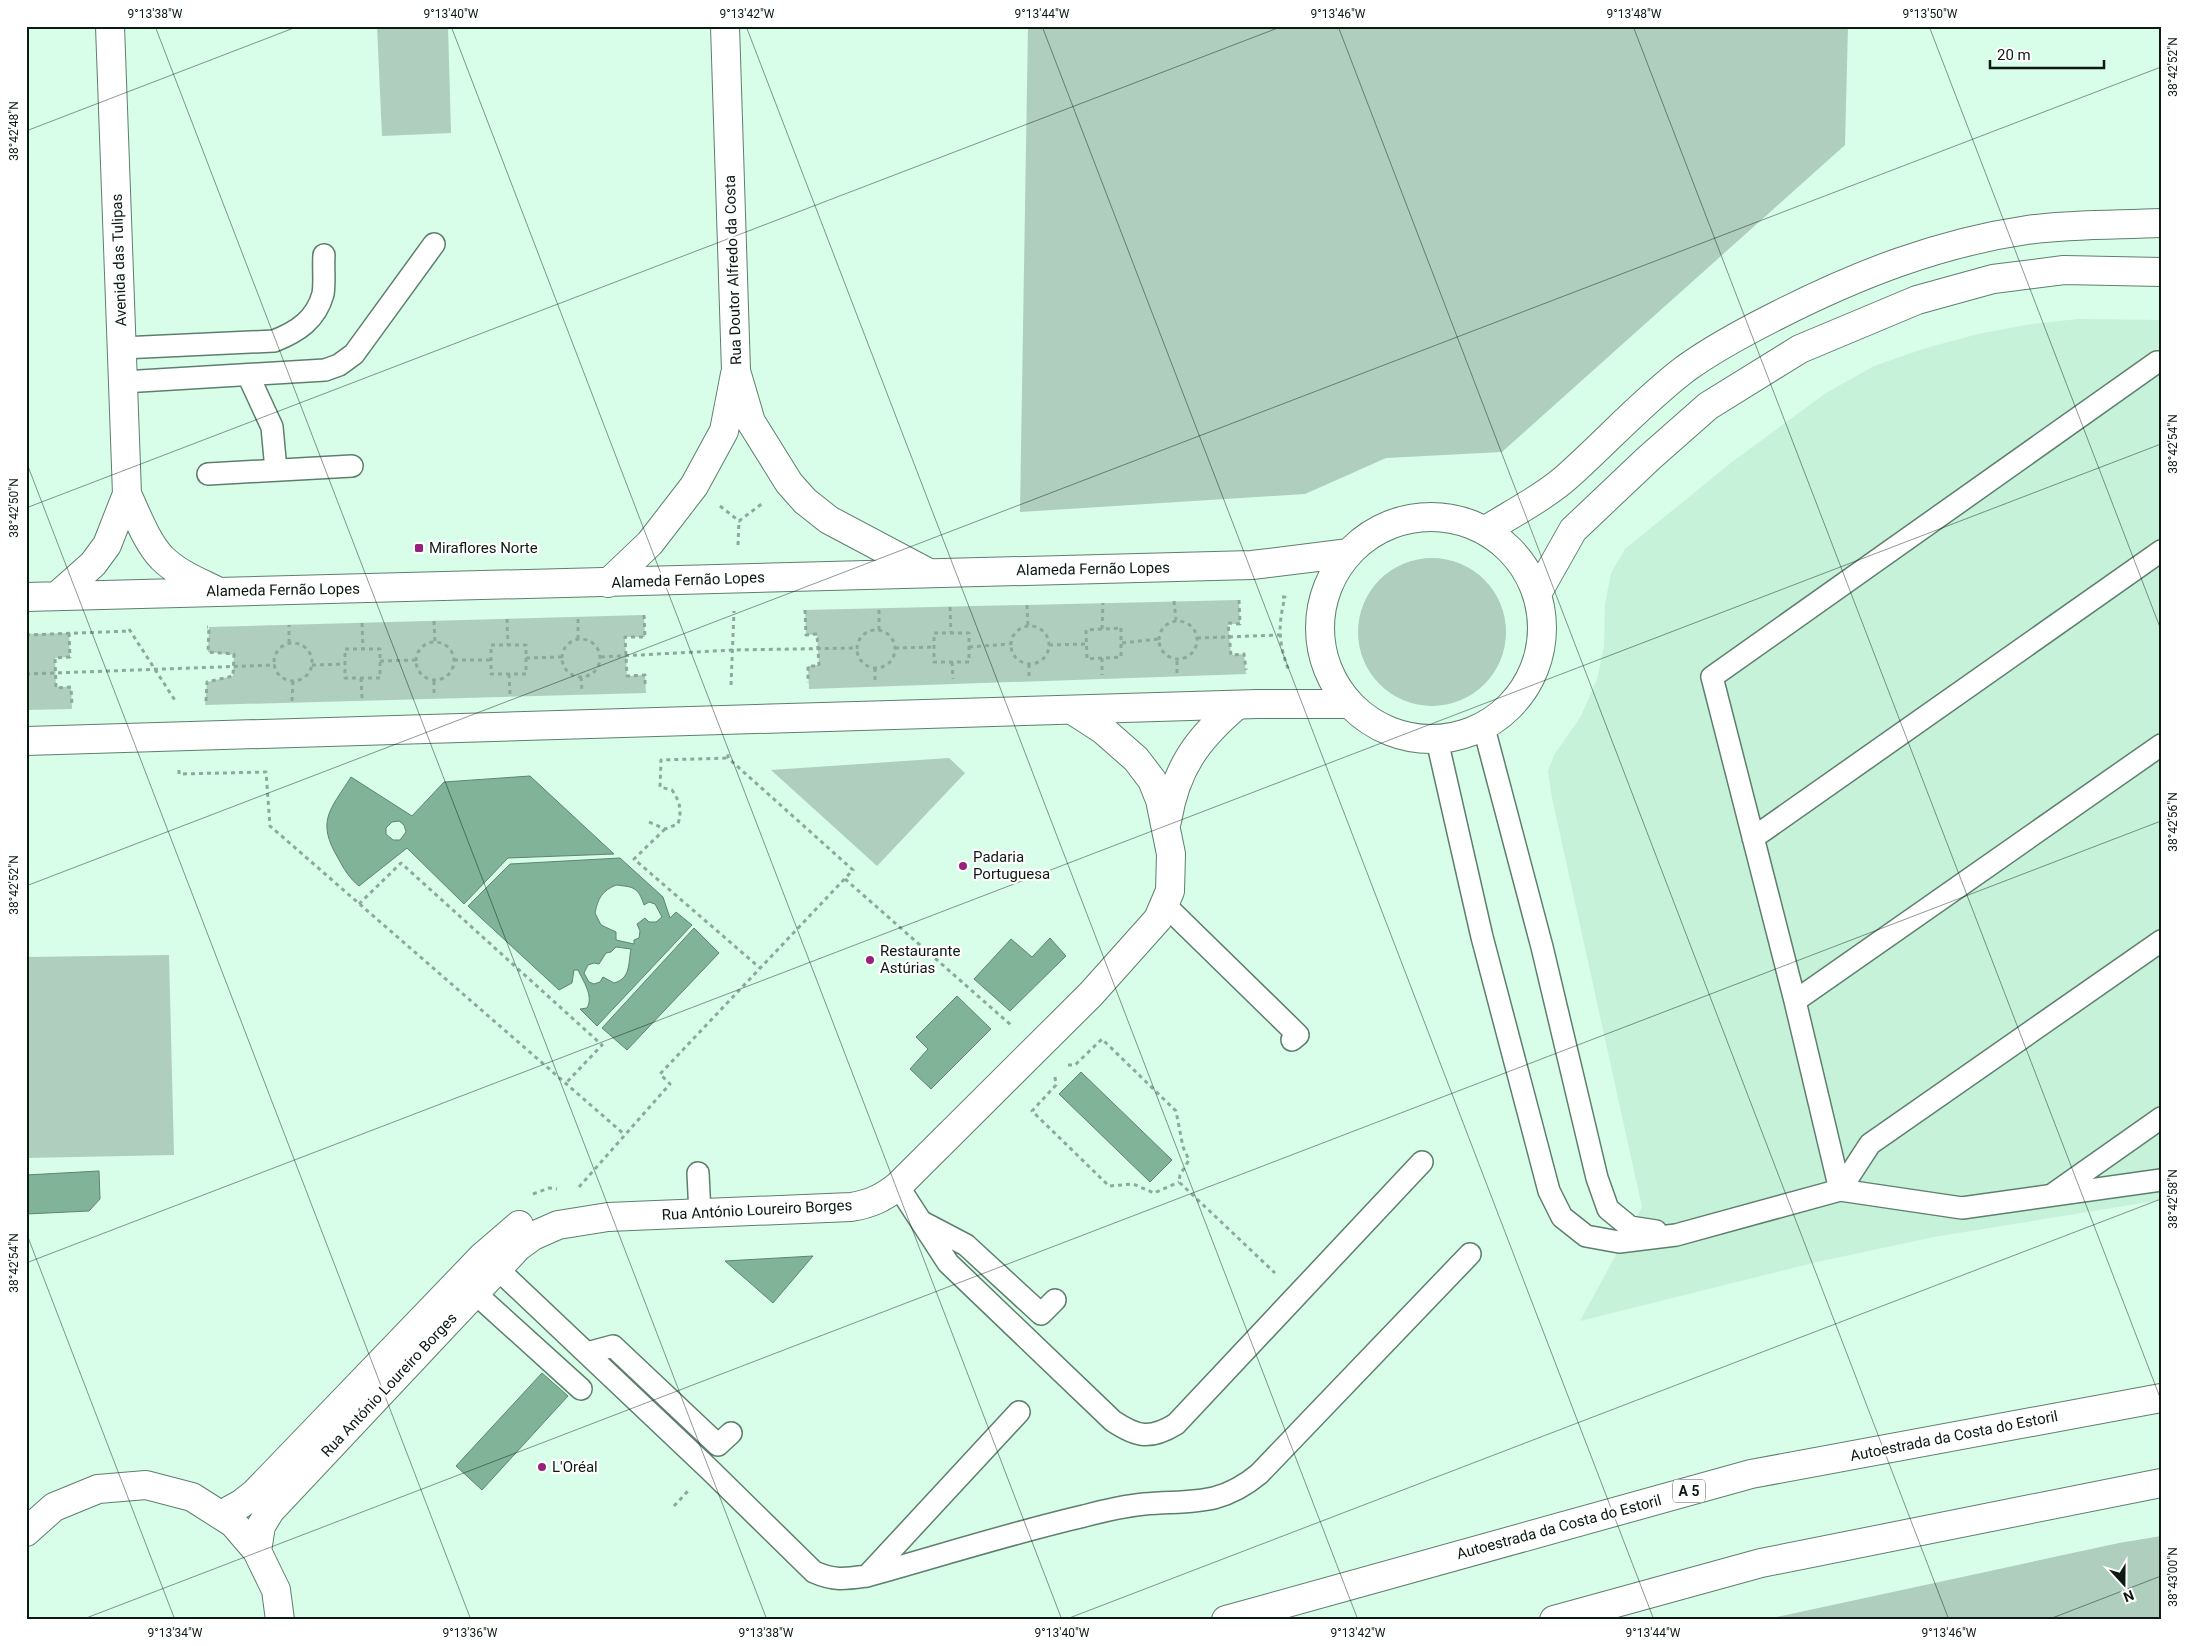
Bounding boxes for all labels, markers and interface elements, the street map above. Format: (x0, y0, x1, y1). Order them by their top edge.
text: 9°13'38"W (128, 7, 183, 21)
text: 9°13'40"W (424, 7, 479, 21)
text: 9°13'42"W (720, 7, 775, 21)
text: 9°13'44"W (1015, 7, 1070, 21)
text: 9°13'46"W (1311, 7, 1366, 21)
text: 9°13'48"W (1607, 7, 1662, 21)
text: 9°13'50"W (1903, 7, 1958, 21)
text: 38°42'52"N (2166, 37, 2180, 97)
scale bar (1990, 38, 2103, 70)
text: 20 m (1997, 46, 2031, 64)
text: 38°42'48"N (7, 101, 21, 161)
street label: Rua Doutor Alfredo da Costa (721, 175, 745, 365)
street label: Avenida das Tulipas (108, 193, 130, 327)
text: 38°42'54"N (2166, 414, 2180, 474)
text: 38°42'50"N (7, 478, 21, 538)
place label: Miraflores Norte (429, 539, 538, 557)
marker: Miraflores Norte (413, 542, 425, 554)
street label: Alameda Fernão Lopes (1016, 559, 1170, 579)
street label: Alameda Fernão Lopes (611, 568, 765, 592)
street label: Alameda Fernão Lopes (206, 580, 360, 600)
text: 38°42'56"N (2166, 792, 2180, 852)
place label: Padaria Portuguesa (973, 848, 1050, 883)
text: 38°42'52"N (7, 855, 21, 915)
marker: Padaria Portuguesa (957, 860, 969, 872)
place label: Restaurante Astúrias (880, 942, 960, 977)
marker: Restaurante Astúrias (864, 954, 876, 966)
text: 38°42'58"N (2166, 1169, 2180, 1229)
street label: Rua António Loureiro Borges (661, 1196, 853, 1224)
text: 38°42'54"N (7, 1233, 21, 1293)
street label: Rua António Loureiro Borges (317, 1309, 461, 1461)
street label: Autoestrada da Costa do Estoril (1849, 1407, 2059, 1465)
place label: L'Oréal (552, 1458, 598, 1476)
marker: L'Oréal (536, 1461, 548, 1473)
road number: A 5 (1673, 1480, 1705, 1502)
street label: Autoestrada da Costa do Estoril (1455, 1491, 1663, 1563)
text: 38°43'00"N (2166, 1547, 2180, 1607)
north arrow (2100, 1558, 2150, 1608)
text: N (2121, 1587, 2136, 1605)
text: 9°13'34"W (148, 1626, 203, 1640)
text: 9°13'36"W (443, 1626, 498, 1640)
text: 9°13'38"W (739, 1626, 794, 1640)
text: 9°13'40"W (1035, 1626, 1090, 1640)
text: 9°13'42"W (1331, 1626, 1386, 1640)
text: 9°13'44"W (1626, 1626, 1681, 1640)
text: 9°13'46"W (1922, 1626, 1977, 1640)

